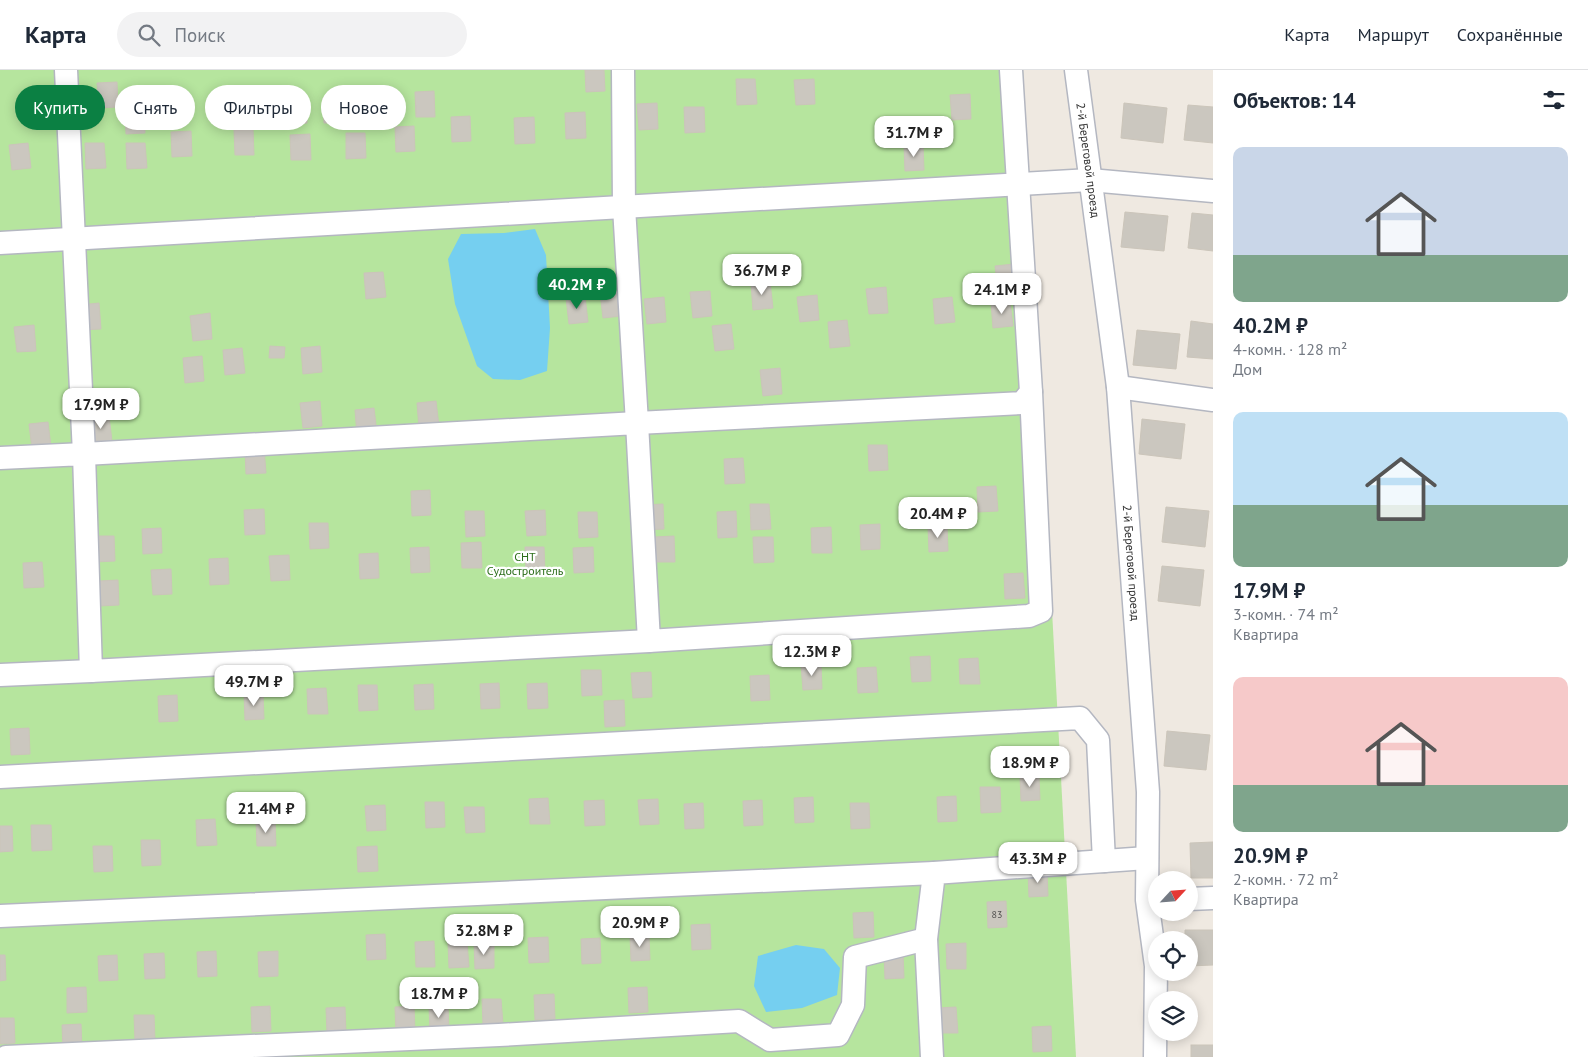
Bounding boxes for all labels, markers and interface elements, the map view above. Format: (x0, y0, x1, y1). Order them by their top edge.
search box (117, 12, 467, 57)
text: Карта (25, 19, 87, 50)
icon: search (135, 21, 163, 49)
text: Поиск (175, 23, 225, 47)
text: Карта (1284, 23, 1330, 46)
text: Маршрут (1358, 23, 1429, 46)
text: Сохранённые (1457, 23, 1563, 46)
chip: Купить (15, 85, 105, 130)
chip: Снять (115, 85, 195, 130)
chip: Фильтры (205, 85, 311, 130)
chip: Новое (321, 85, 406, 130)
icon: filters (1540, 86, 1568, 114)
text: Объектов: 14 (1233, 87, 1356, 114)
street label: 2-й Береговой проезд (1073, 102, 1104, 219)
pin: 31.7M ₽ (868, 116, 960, 158)
text: 31.7M ₽ (885, 122, 943, 142)
icon: home (1356, 179, 1446, 269)
pin: 36.7M ₽ (716, 254, 808, 296)
text: 36.7M ₽ (733, 260, 791, 280)
pin: 40.2M ₽ (531, 268, 623, 310)
pin: 24.1M ₽ (956, 272, 1048, 315)
text: 40.2M ₽ (548, 274, 606, 294)
text: 24.1M ₽ (973, 279, 1031, 299)
text: 40.2M ₽ (1233, 312, 1308, 339)
text: 4-комн. · 128 m² (1233, 339, 1347, 359)
text: Дом (1233, 359, 1262, 379)
pin: 17.9M ₽ (55, 388, 147, 430)
text: 17.9M ₽ (73, 394, 129, 414)
icon: home (1356, 444, 1446, 534)
pin: 20.4M ₽ (892, 496, 984, 539)
text: 20.4M ₽ (909, 503, 967, 523)
street label: 2-й Береговой проезд (1120, 504, 1143, 622)
park label: СНТ Судостроитель (487, 549, 564, 578)
text: 17.9M ₽ (1233, 577, 1305, 604)
text: 3-комн. · 74 m² (1233, 604, 1339, 624)
text: Квартира (1233, 624, 1299, 644)
pin: 12.3M ₽ (766, 634, 858, 677)
text: 12.3M ₽ (783, 641, 841, 661)
pin: 49.7M ₽ (208, 664, 300, 707)
text: 49.7M ₽ (225, 671, 283, 691)
icon: home (1356, 709, 1446, 799)
pin: 18.9M ₽ (984, 746, 1076, 788)
text: 18.9M ₽ (1001, 752, 1059, 772)
pin: 21.4M ₽ (220, 792, 312, 834)
text: 21.4M ₽ (237, 798, 295, 818)
pin: 43.3M ₽ (992, 842, 1084, 884)
text: 20.9M ₽ (1233, 842, 1308, 869)
text: 43.3M ₽ (1009, 848, 1067, 868)
text: 2-комн. · 72 m² (1233, 869, 1339, 889)
north arrow (1148, 871, 1198, 921)
map controls (1148, 871, 1198, 1041)
text: Квартира (1233, 889, 1299, 909)
pin: 20.9M ₽ (594, 906, 686, 948)
house number: 83 (992, 908, 1002, 921)
text: 20.9M ₽ (611, 912, 669, 932)
pin: 32.8M ₽ (438, 914, 530, 956)
text: 32.8M ₽ (455, 920, 513, 940)
button: locate (1148, 931, 1198, 981)
pin: 18.7M ₽ (393, 976, 485, 1019)
text: 18.7M ₽ (410, 983, 468, 1003)
button: layers (1148, 991, 1198, 1041)

